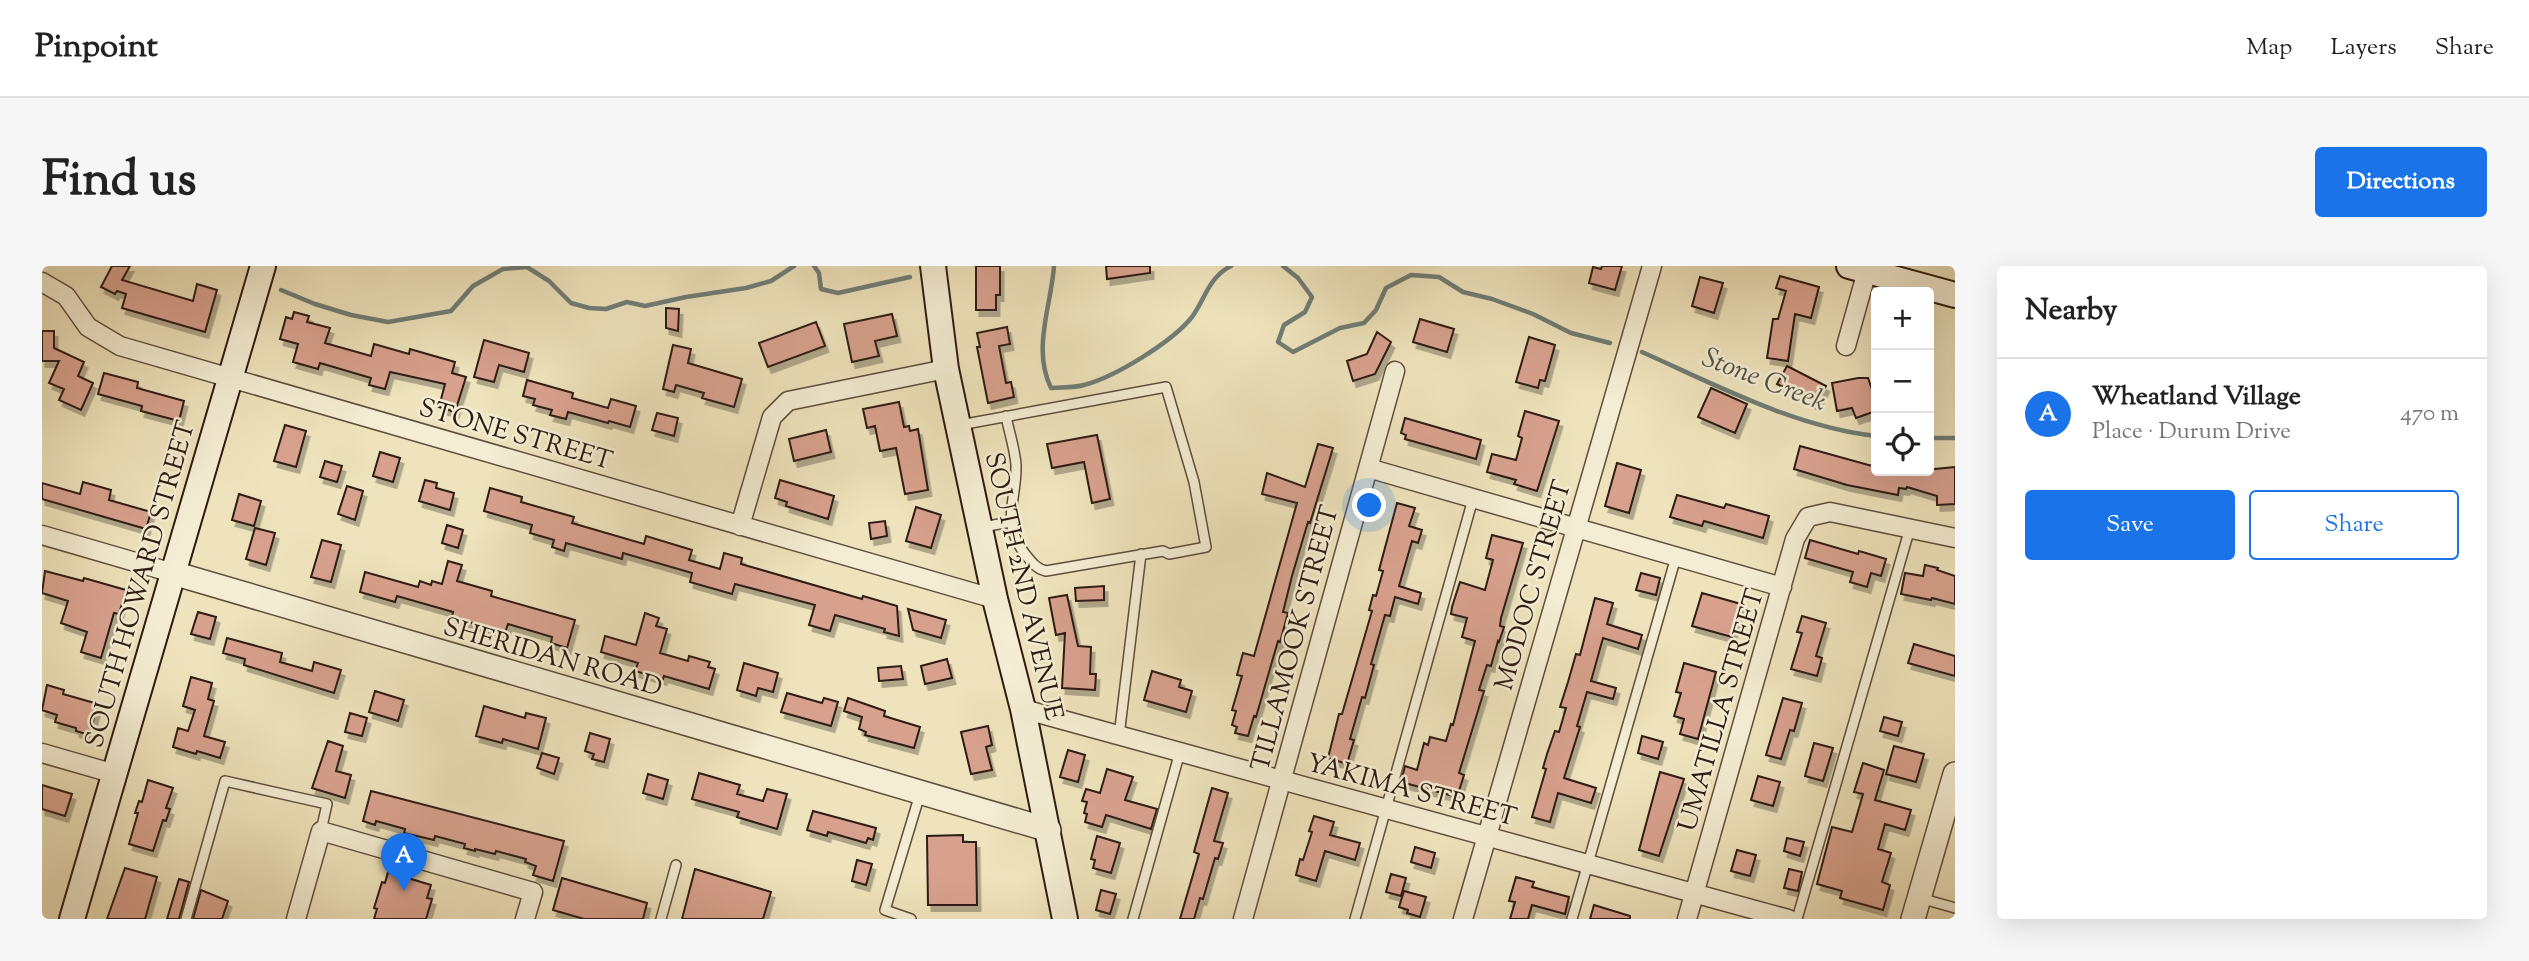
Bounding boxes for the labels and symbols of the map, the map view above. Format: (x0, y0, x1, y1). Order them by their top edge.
water label: Stone Creek (1696, 339, 1832, 423)
street label: STONE STREET (414, 390, 616, 481)
street label: SOUTH HOWARD STREET (77, 417, 206, 753)
street label: SOUTH 2ND AVENUE (974, 449, 1071, 725)
street label: MODOC STREET (1487, 476, 1582, 695)
your location (1352, 488, 1386, 522)
street label: TILLAMOOK STREET (1243, 502, 1350, 776)
street label: UMATILLA STREET (1670, 585, 1775, 836)
street label: SHERIDAN ROAD (438, 609, 666, 707)
street label: YAKIMA STREET (1302, 746, 1520, 837)
pin: A (381, 833, 427, 891)

